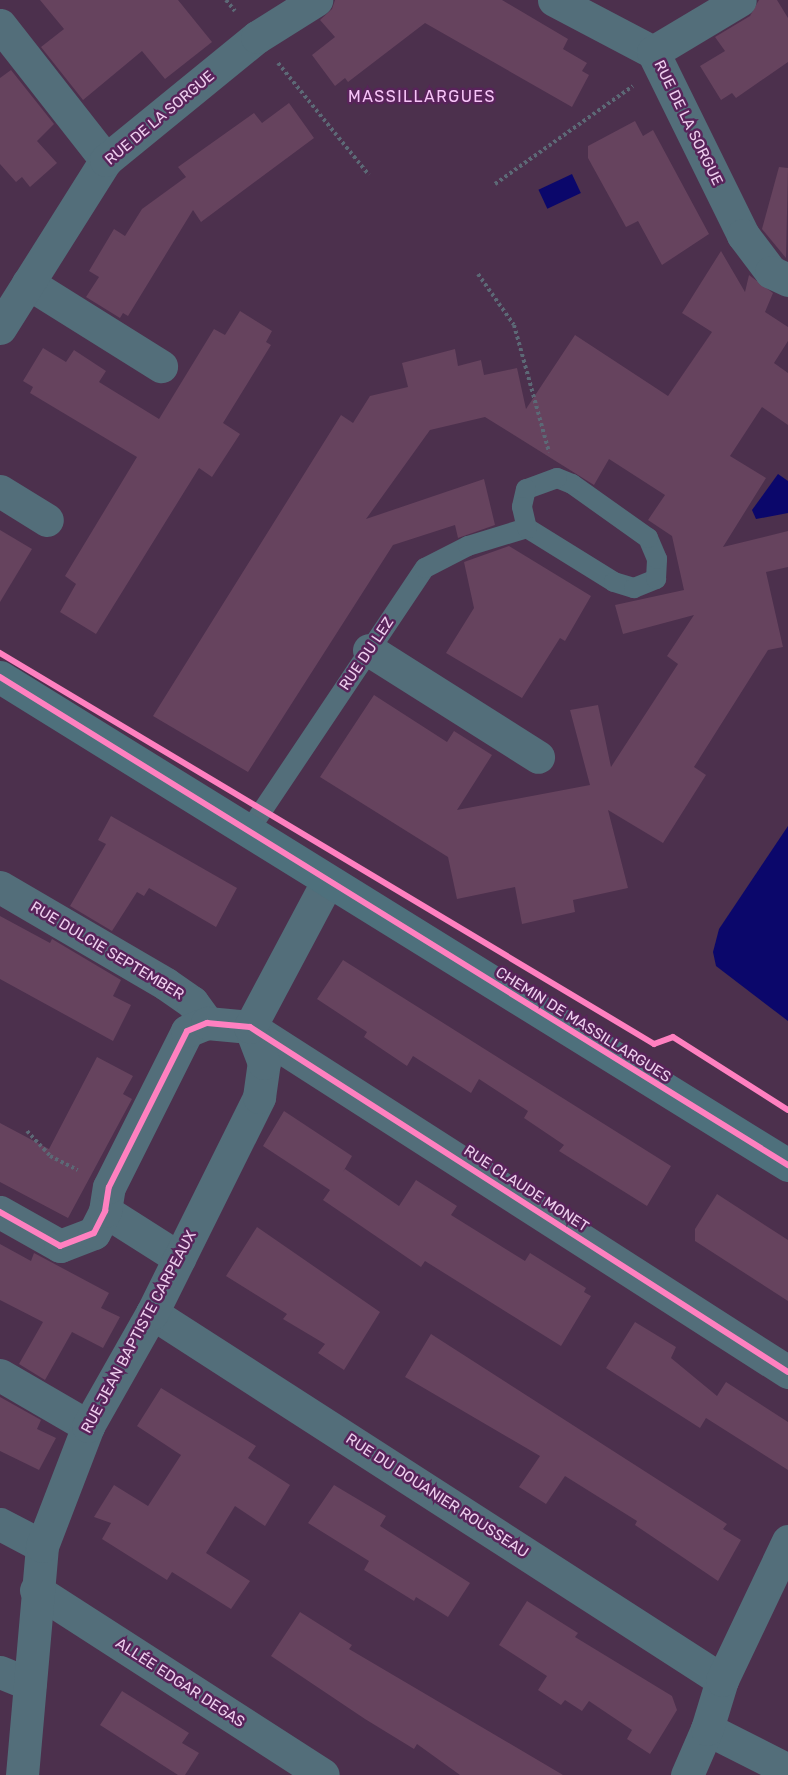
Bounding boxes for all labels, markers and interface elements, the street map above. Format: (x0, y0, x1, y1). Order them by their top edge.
street label: RUE DE LA SORGUE (650, 57, 726, 189)
street label: RUE DE LA SORGUE (102, 67, 218, 169)
district label: MASSILLARGUES (348, 87, 496, 107)
street label: RUE DU LEZ (336, 614, 398, 694)
street label: RUE DULCIE SEPTEMBER (27, 898, 187, 1004)
street label: CHEMIN DE MASSILLARGUES (492, 963, 674, 1087)
street label: RUE CLAUDE MONET (460, 1142, 592, 1236)
street label: RUE JEAN BAPTISTE CARPEAUX (78, 1227, 200, 1437)
street label: RUE DU DOUANIER ROUSSEAU (342, 1430, 532, 1562)
street label: ALLÉE EDGAR DEGAS (112, 1635, 248, 1731)

